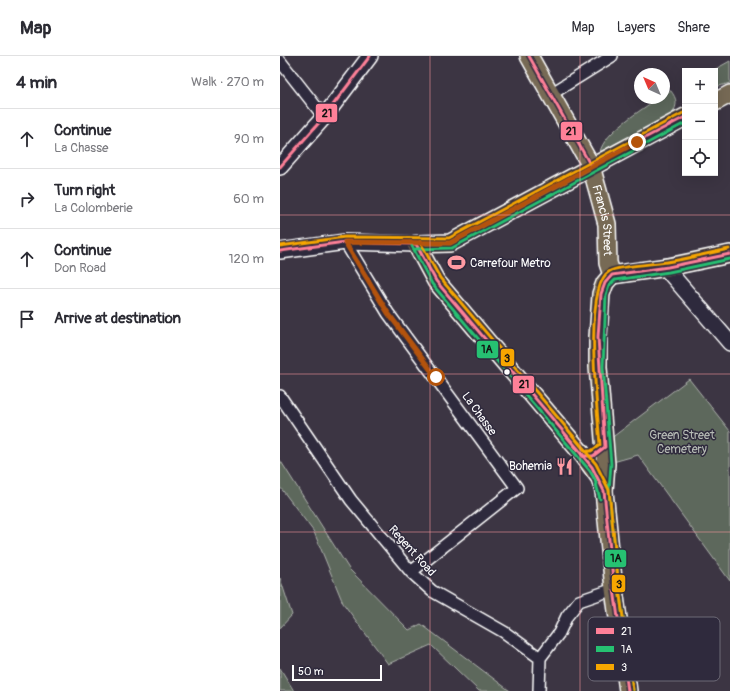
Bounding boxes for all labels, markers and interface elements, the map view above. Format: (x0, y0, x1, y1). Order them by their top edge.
text: Map (20, 16, 51, 40)
text: Map (572, 19, 595, 36)
text: Layers (617, 19, 655, 36)
text: Share (677, 19, 710, 36)
north arrow (634, 68, 670, 104)
map controls (682, 68, 718, 176)
button: + (682, 68, 718, 104)
text: 4 min (16, 72, 57, 93)
text: Walk · 270 m (191, 74, 264, 90)
line badge: 21 (315, 103, 338, 123)
button: − (682, 104, 718, 140)
text: 21 (322, 107, 332, 120)
text: Continue (54, 121, 112, 140)
line badge: 21 (560, 121, 583, 141)
text: 21 (566, 125, 576, 138)
icon: ahead (16, 128, 38, 150)
text: 90 m (234, 131, 264, 147)
route end (628, 133, 646, 151)
text: La Chasse (54, 140, 108, 156)
button: locate (682, 140, 718, 176)
text: Turn right (54, 181, 115, 200)
street label: Francis Street (589, 183, 615, 256)
icon: right (16, 188, 38, 210)
text: 60 m (233, 191, 264, 207)
text: La Colomberie (54, 200, 133, 216)
text: Continue (54, 241, 112, 260)
icon: ahead (16, 248, 38, 270)
text: 120 m (228, 251, 264, 267)
sports icon: Carrefour Metro (447, 253, 467, 273)
place label: Carrefour Metro (470, 256, 551, 271)
text: Don Road (54, 260, 106, 276)
icon: arrive (16, 308, 38, 330)
text: Arrive at destination (54, 309, 181, 328)
line badge: 1A (476, 340, 499, 359)
text: 1A (481, 343, 494, 356)
line badge: 3 (500, 348, 515, 367)
text: 3 (504, 352, 510, 365)
unlabelled marker (502, 367, 512, 377)
route start (427, 368, 445, 386)
line badge: 21 (512, 375, 535, 394)
text: 21 (519, 378, 529, 391)
street label: La Chasse (458, 389, 500, 439)
park label: Green Street Cemetery (649, 428, 715, 457)
restaurant icon: Bohemia (555, 456, 575, 476)
place label: Bohemia (509, 459, 552, 474)
street label: Regent Road (385, 522, 439, 580)
line badge: 1A (604, 549, 627, 568)
text: 1A (610, 552, 623, 565)
line badge: 3 (611, 574, 626, 593)
text: 3 (616, 578, 622, 591)
legend (588, 617, 720, 681)
text: 21 (621, 625, 631, 638)
text: 1A (621, 643, 632, 656)
text: 3 (621, 661, 627, 674)
scale bar (292, 663, 382, 682)
text: 50 m (298, 665, 324, 678)

